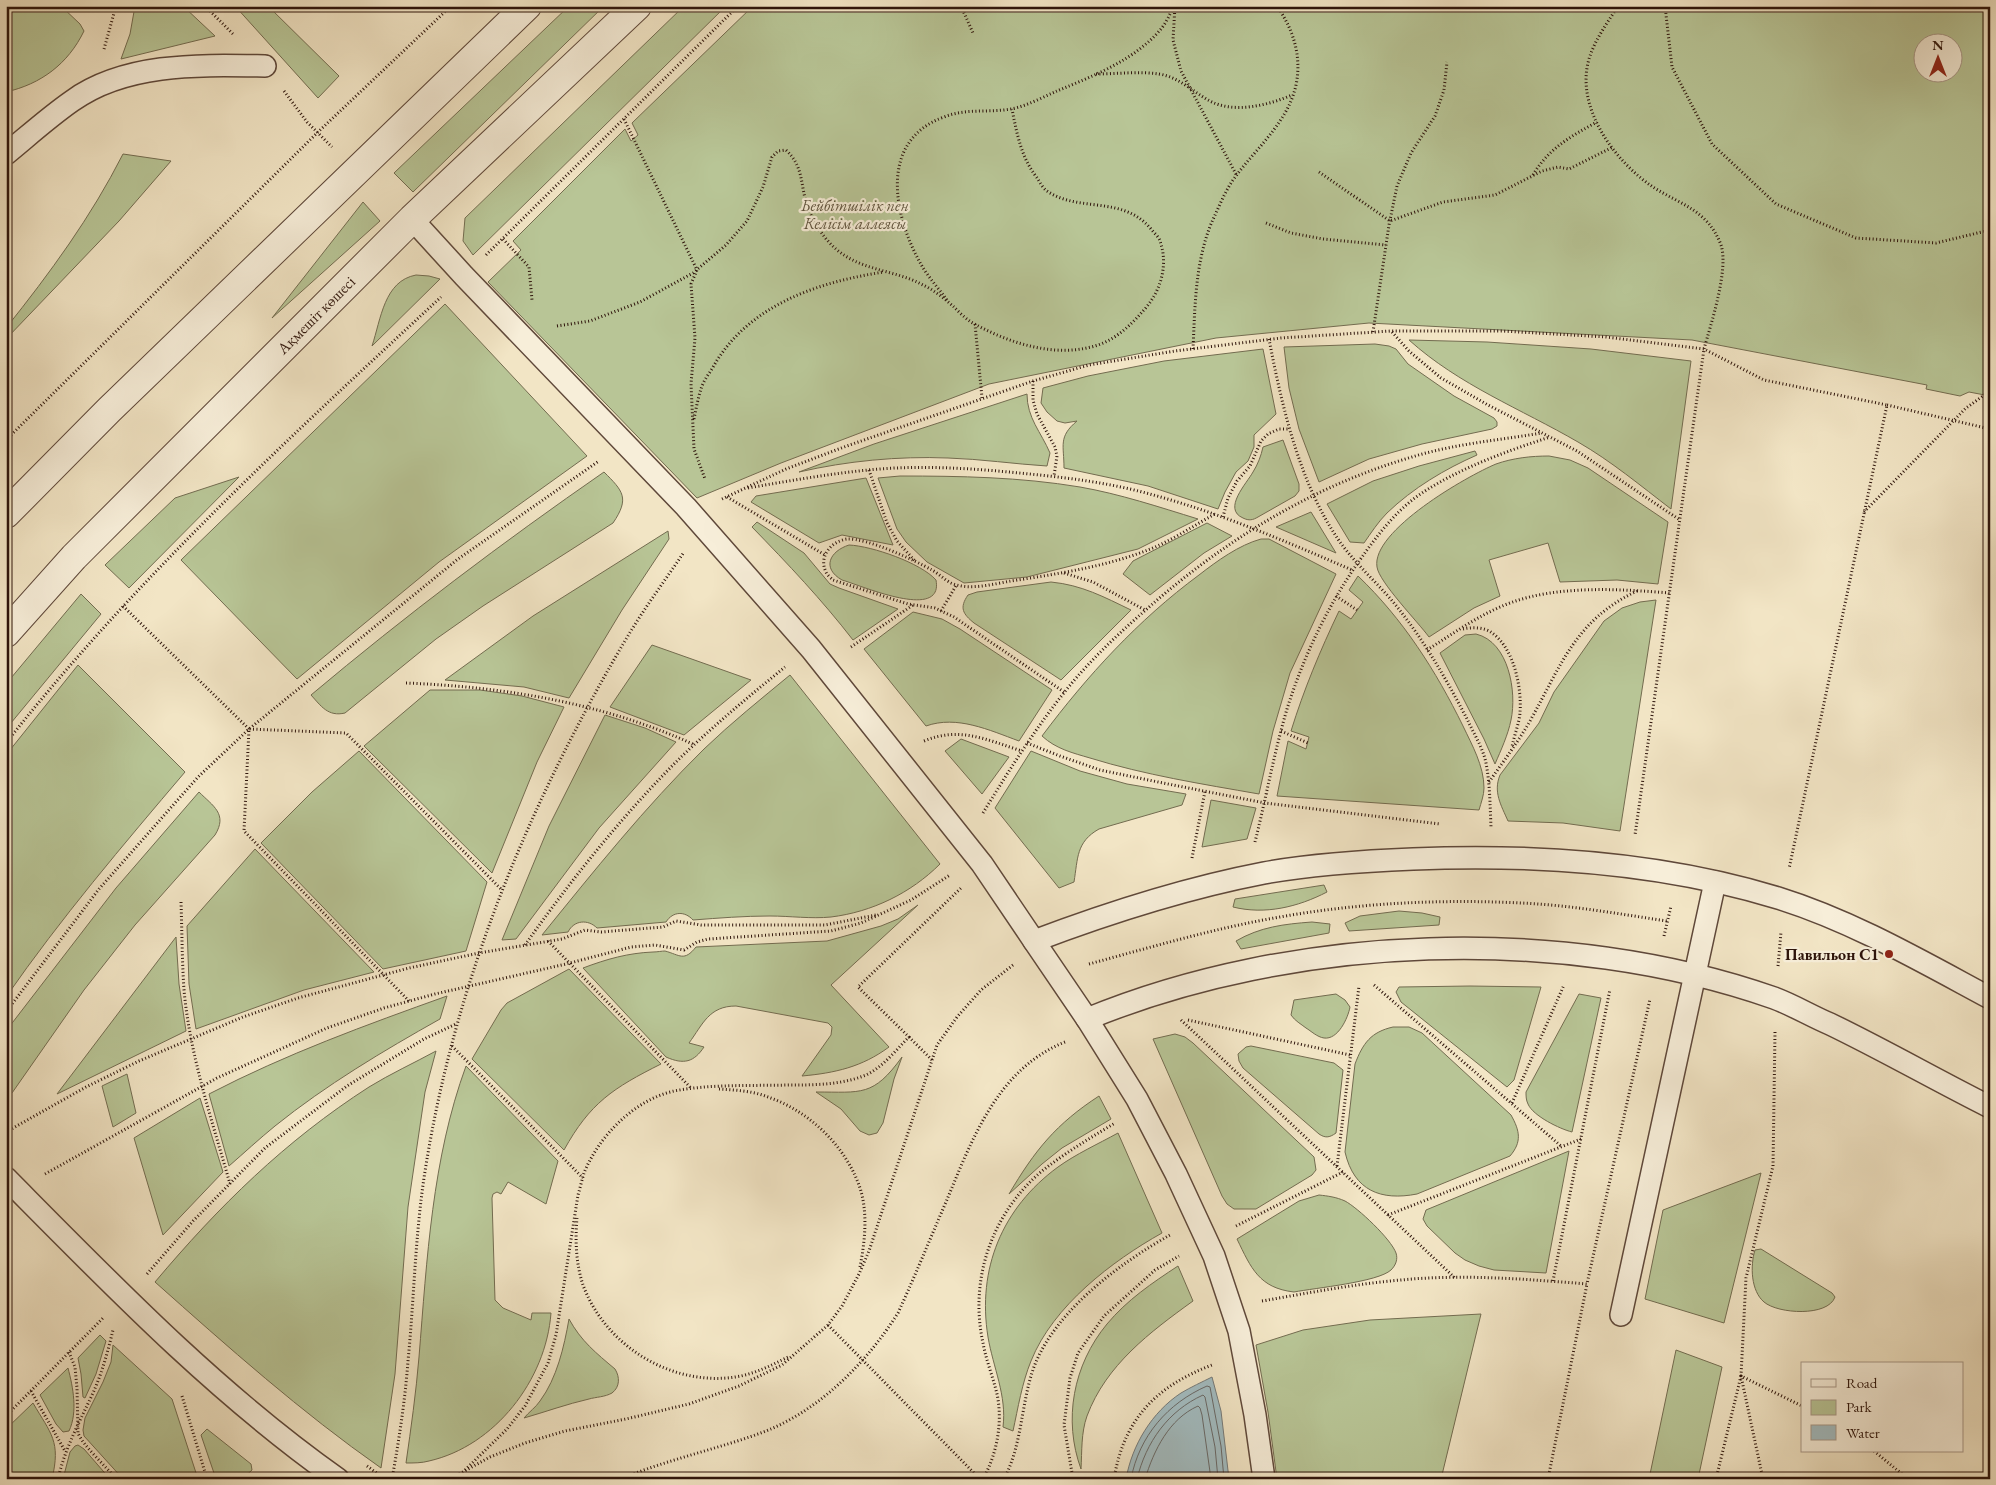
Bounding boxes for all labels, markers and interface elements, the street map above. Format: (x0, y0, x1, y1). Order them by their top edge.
north arrow (1914, 32, 1964, 82)
text: N (1932, 36, 1944, 54)
park label: Бейбітшілік пен Келісім аллеясы (800, 195, 909, 234)
street label: Ақмешіт көшесі (272, 271, 360, 359)
place label: Павильон С1 (1785, 944, 1879, 965)
marker: Павильон С1 (1883, 948, 1895, 960)
legend (1801, 1362, 1964, 1452)
text: Road (1846, 1373, 1878, 1392)
text: Park (1846, 1397, 1873, 1416)
text: Water (1846, 1423, 1880, 1442)

